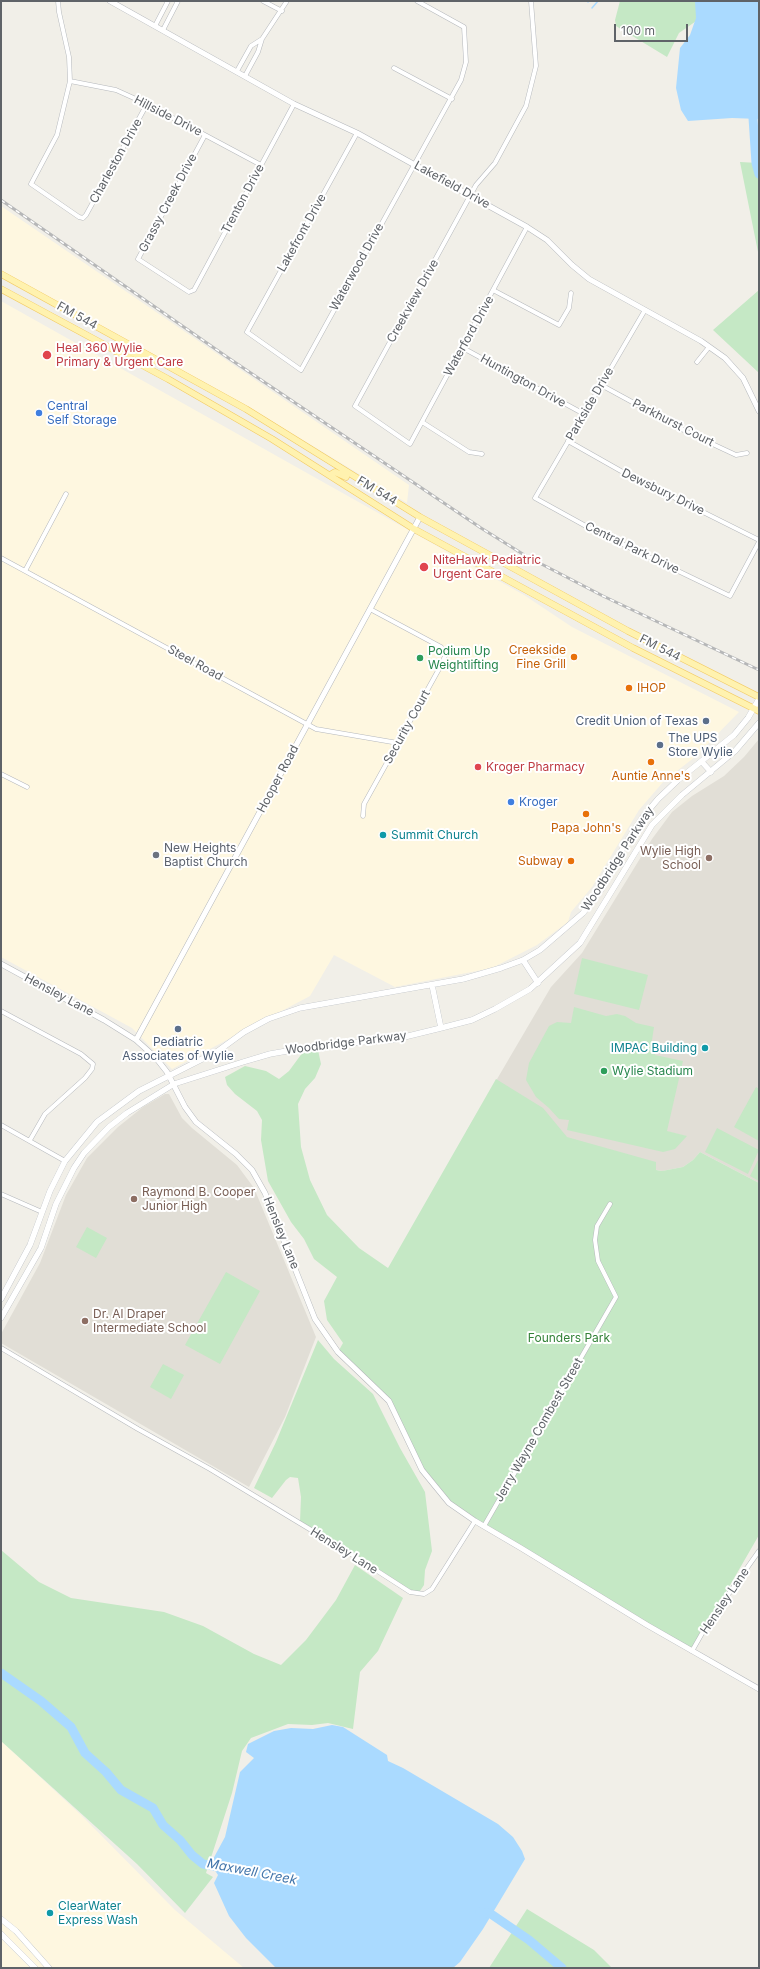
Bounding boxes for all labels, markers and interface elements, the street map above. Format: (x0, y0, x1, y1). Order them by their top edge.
scale bar (616, 16, 690, 42)
text: 100 m (621, 23, 655, 38)
street label: Hillside Drive (132, 93, 204, 139)
street label: Charleston Drive (87, 116, 145, 206)
street label: Grassy Creek Drive (136, 151, 200, 255)
street label: Lakefield Drive (412, 158, 492, 212)
street label: Trenton Drive (219, 162, 267, 236)
street label: Lakefront Drive (275, 191, 329, 275)
street label: Waterwood Drive (327, 221, 387, 313)
street label: Creekview Drive (384, 257, 442, 345)
street label: Waterford Drive (441, 293, 497, 379)
street label: FM 544 (54, 299, 100, 333)
place label: Heal 360 Wylie Primary & Urgent Care (56, 341, 183, 369)
marker: Heal 360 Wylie Primary & Urgent Care (41, 349, 53, 361)
street label: Huntington Drive (478, 352, 568, 410)
street label: Parkside Drive (563, 365, 617, 443)
street label: Parkhurst Court (630, 396, 716, 450)
place label: Central Self Storage (47, 399, 117, 427)
marker: Central Self Storage (34, 408, 44, 418)
street label: Dewsbury Drive (619, 466, 707, 518)
street label: FM 544 (354, 473, 400, 509)
street label: Central Park Drive (582, 519, 682, 577)
place label: NiteHawk Pediatric Urgent Care (433, 553, 541, 581)
marker: NiteHawk Pediatric Urgent Care (418, 561, 430, 573)
street label: FM 544 (637, 632, 683, 664)
street label: Steel Road (165, 642, 225, 684)
place label: Creekside Fine Grill (509, 643, 566, 671)
place label: Podium Up Weightlifting (428, 644, 499, 672)
marker: Creekside Fine Grill (569, 652, 579, 662)
marker: Podium Up Weightlifting (415, 653, 425, 663)
place label: IHOP (637, 681, 666, 695)
marker: IHOP (624, 683, 634, 693)
street label: Security Court (381, 688, 433, 766)
place label: Credit Union of Texas (576, 714, 698, 728)
marker: Credit Union of Texas (701, 716, 711, 726)
place label: The UPS Store Wylie (668, 731, 733, 759)
marker: The UPS Store Wylie (655, 740, 665, 750)
street label: Hooper Road (254, 743, 302, 815)
marker: Auntie Anne's (646, 757, 656, 767)
place label: Kroger Pharmacy (486, 760, 585, 774)
marker: Kroger Pharmacy (473, 762, 483, 772)
place label: Auntie Anne's (612, 769, 690, 783)
place label: Kroger (519, 795, 557, 809)
marker: Kroger (506, 797, 516, 807)
street label: Woodbridge Parkway (579, 804, 657, 914)
marker: Papa John's (581, 809, 591, 819)
place label: Papa John's (551, 821, 621, 835)
place label: Summit Church (391, 828, 478, 842)
marker: Summit Church (378, 830, 388, 840)
place label: New Heights Baptist Church (164, 841, 248, 869)
place label: Wylie High School (640, 844, 701, 872)
marker: New Heights Baptist Church (151, 850, 161, 860)
marker: Wylie High School (704, 853, 714, 863)
place label: Subway (518, 854, 563, 868)
marker: Subway (566, 856, 576, 866)
street label: Hensley Lane (22, 971, 96, 1019)
marker: Pediatric Associates of Wylie (173, 1024, 183, 1034)
street label: Woodbridge Parkway (285, 1028, 407, 1058)
place label: Pediatric Associates of Wylie (122, 1035, 234, 1063)
place label: IMPAC Building (611, 1041, 697, 1055)
marker: IMPAC Building (700, 1043, 710, 1053)
place label: Wylie Stadium (612, 1064, 693, 1078)
marker: Wylie Stadium (599, 1066, 609, 1076)
place label: Raymond B. Cooper Junior High (142, 1185, 255, 1213)
marker: Raymond B. Cooper Junior High (129, 1194, 139, 1204)
street label: Hensley Lane (260, 1195, 302, 1271)
place label: Dr. Al Draper Intermediate School (93, 1307, 206, 1335)
marker: Dr. Al Draper Intermediate School (80, 1316, 90, 1326)
park label: Founders Park (528, 1331, 610, 1345)
street label: Jerry Wayne Combest Street (492, 1356, 586, 1504)
street label: Hensley Lane (308, 1525, 380, 1577)
street label: Hensley Lane (698, 1565, 752, 1637)
water label: Maxwell Creek (206, 1856, 298, 1888)
place label: ClearWater Express Wash (58, 1899, 138, 1927)
marker: ClearWater Express Wash (45, 1908, 55, 1918)

